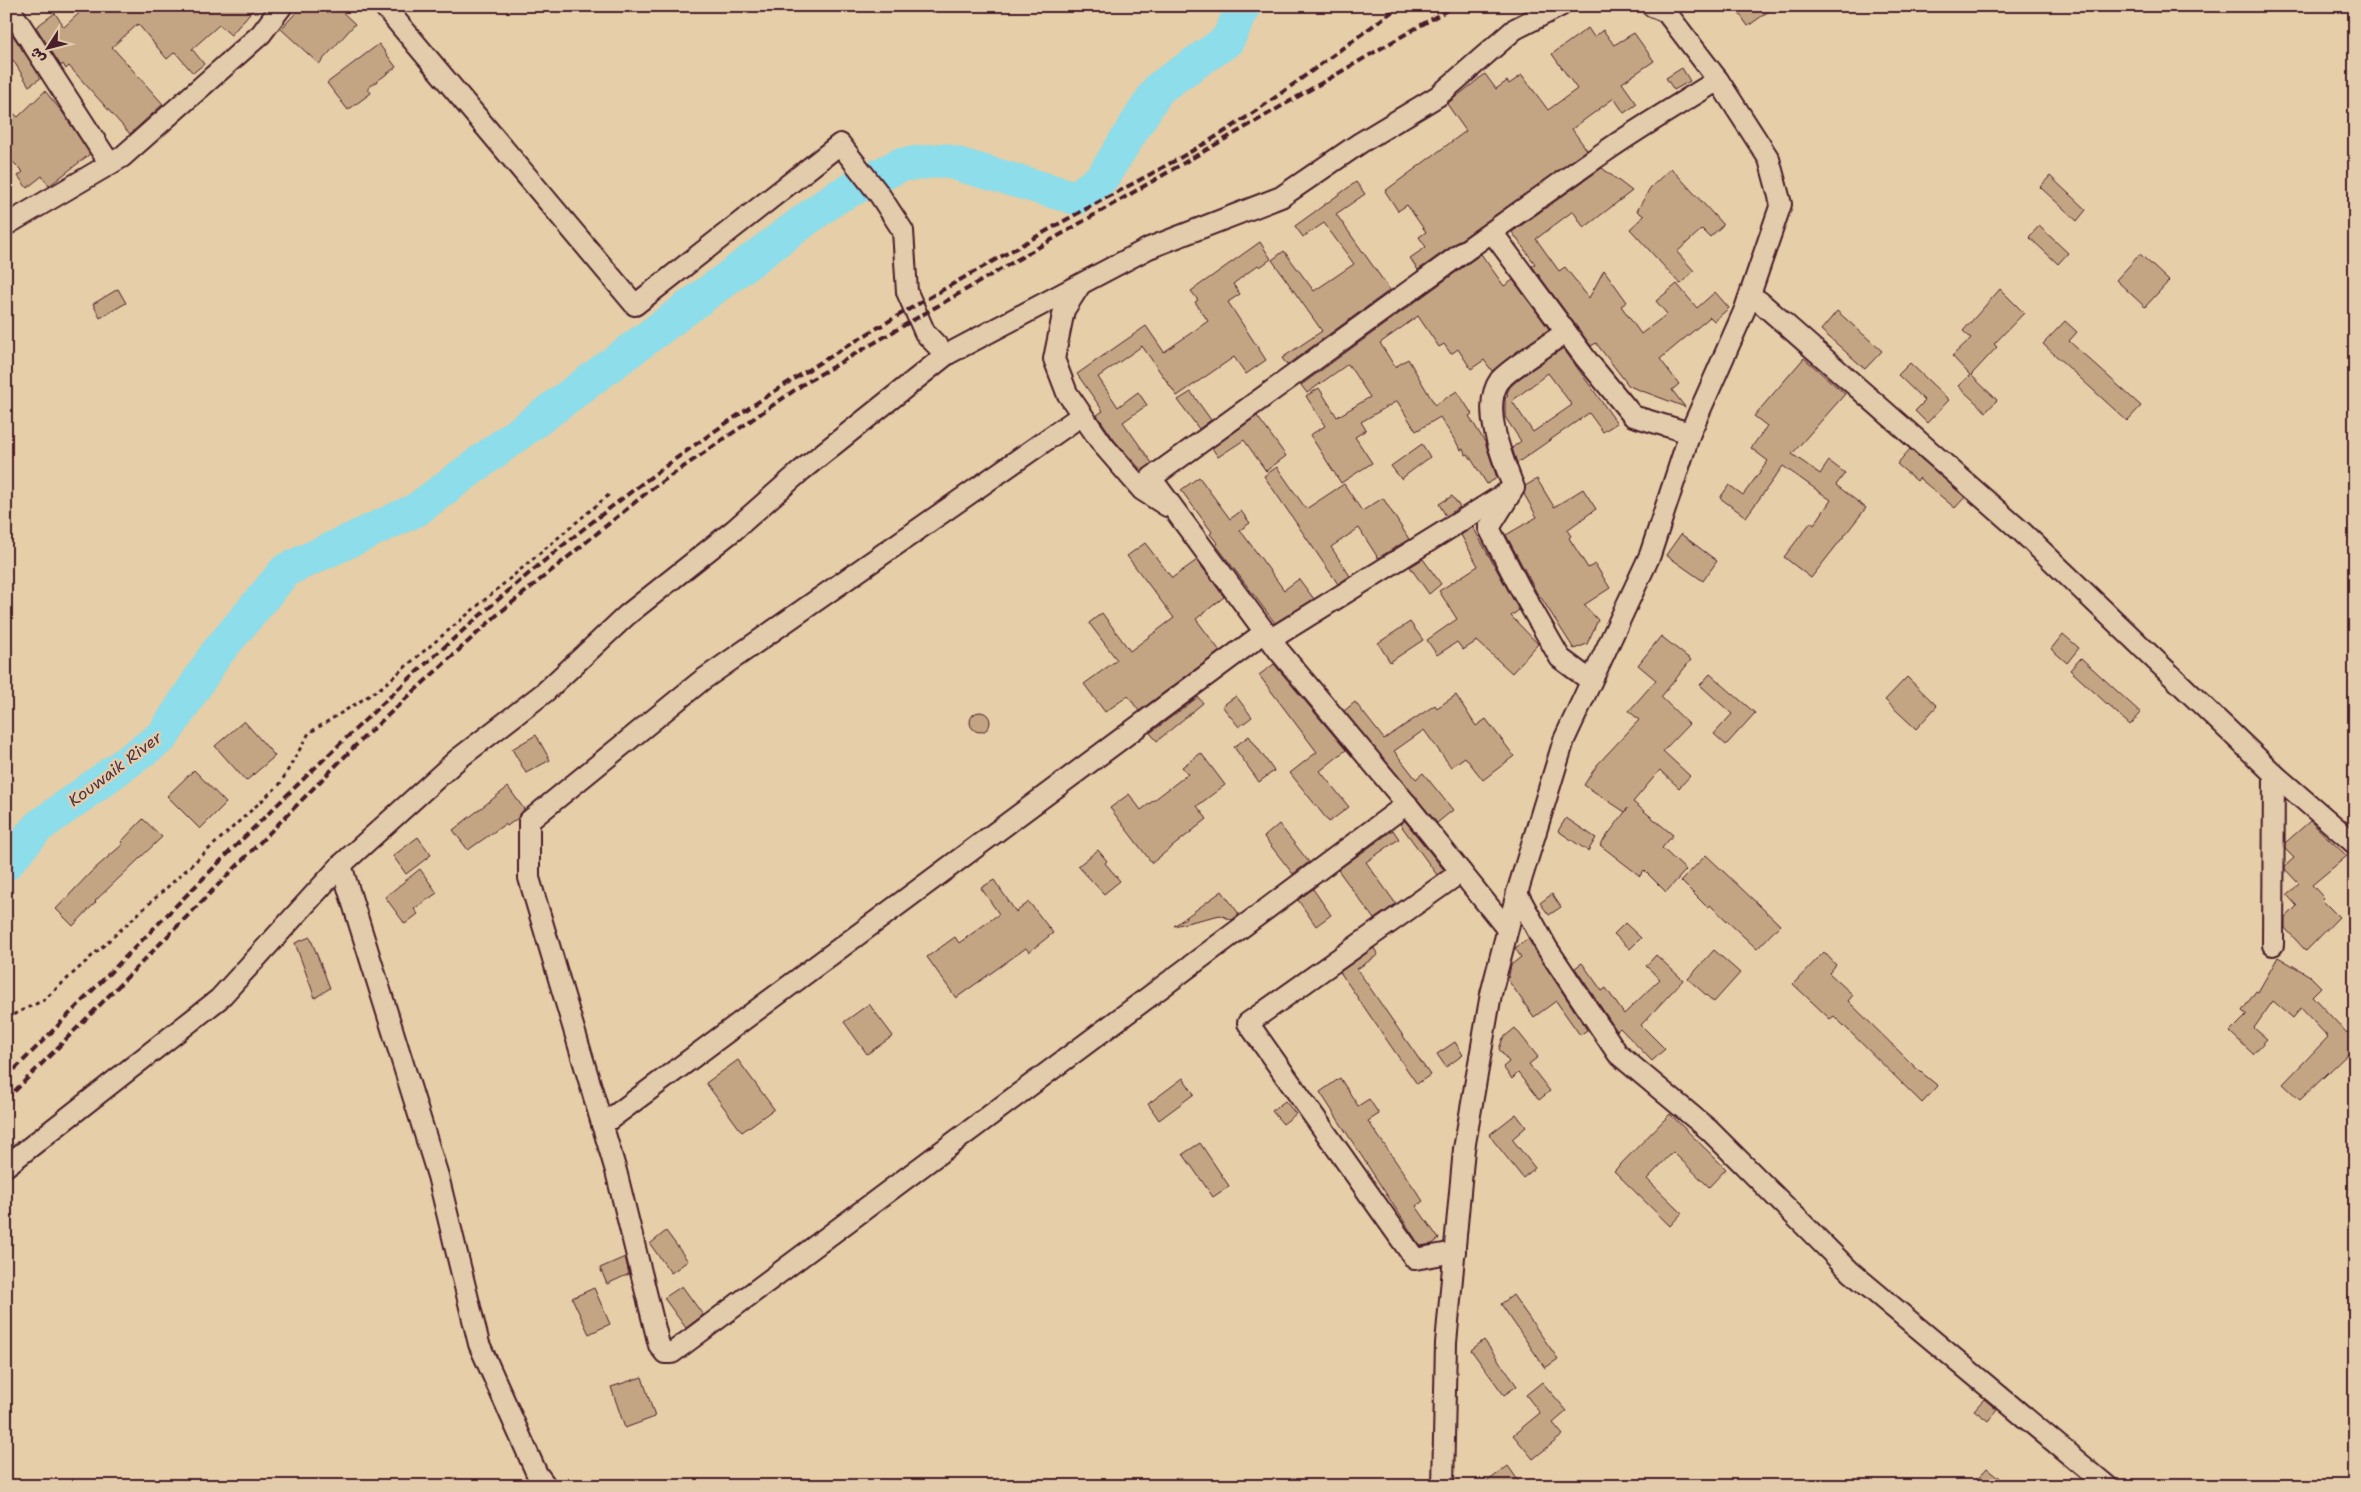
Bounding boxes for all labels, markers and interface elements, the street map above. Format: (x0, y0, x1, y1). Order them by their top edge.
north arrow (22, 22, 72, 72)
text: ش (26, 44, 49, 67)
water label: Kouwaik River (64, 727, 166, 811)

